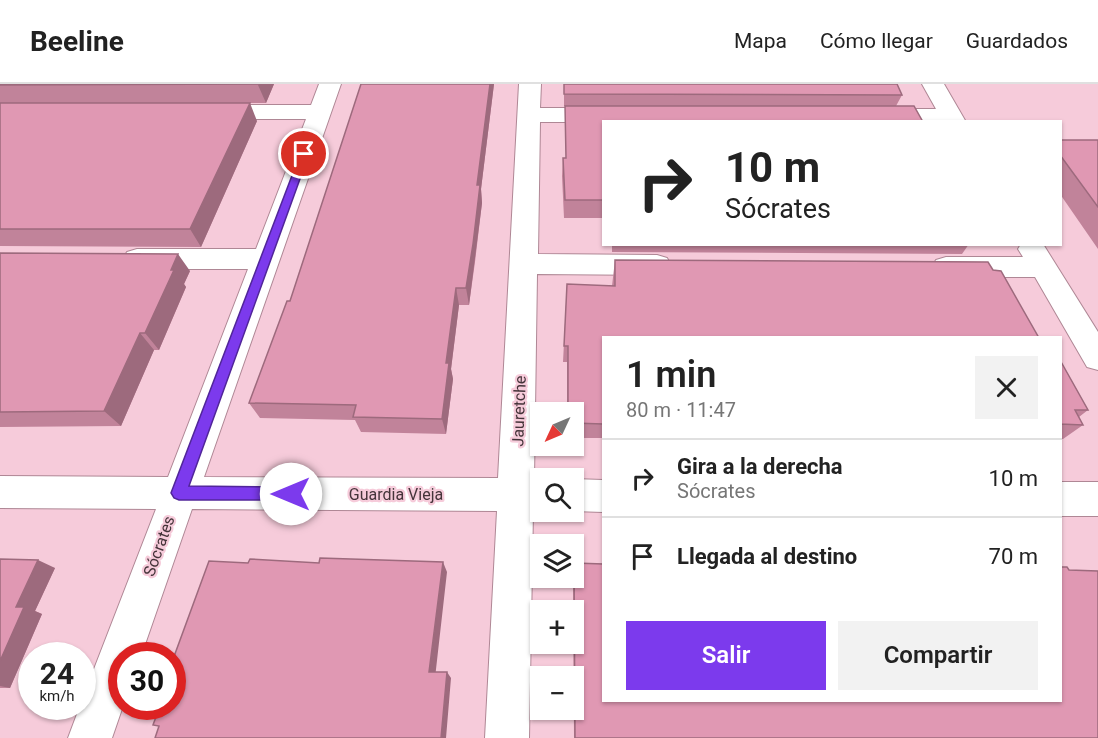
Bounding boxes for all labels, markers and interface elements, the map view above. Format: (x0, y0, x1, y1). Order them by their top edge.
text: Beeline (30, 25, 124, 58)
text: Mapa (734, 29, 787, 53)
text: Cómo llegar (820, 29, 933, 53)
text: Guardados (966, 29, 1068, 53)
pin (278, 128, 329, 179)
icon: arrive (287, 137, 320, 170)
text: 10 m (725, 143, 820, 192)
icon: right (626, 144, 704, 222)
text: Sócrates (725, 193, 831, 225)
text: 1 min (626, 354, 716, 396)
button: close (975, 356, 1038, 419)
street label: Jauretche (508, 375, 530, 447)
text: 80 m · 11:47 (626, 398, 736, 422)
north arrow (530, 402, 584, 456)
map controls (530, 402, 584, 720)
text: Gira a la derecha (677, 454, 843, 479)
position arrow (259, 462, 323, 526)
icon: right (626, 462, 659, 495)
text: 10 m (989, 466, 1038, 491)
button: search (530, 468, 584, 522)
text: Sócrates (677, 479, 756, 503)
street label: Guardia Vieja (349, 485, 443, 504)
street label: Sócrates (139, 513, 179, 579)
button: layers (530, 534, 584, 588)
icon: arrive (626, 540, 659, 573)
text: Llegada al destino (677, 544, 857, 569)
text: 70 m (989, 544, 1038, 569)
button: + (530, 600, 584, 654)
button: Salir (626, 621, 826, 690)
button: Compartir (838, 621, 1038, 690)
speed limit sign: 30 (108, 642, 186, 720)
text: 24 (40, 656, 74, 691)
button: − (530, 666, 584, 720)
text: km/h (39, 687, 75, 705)

